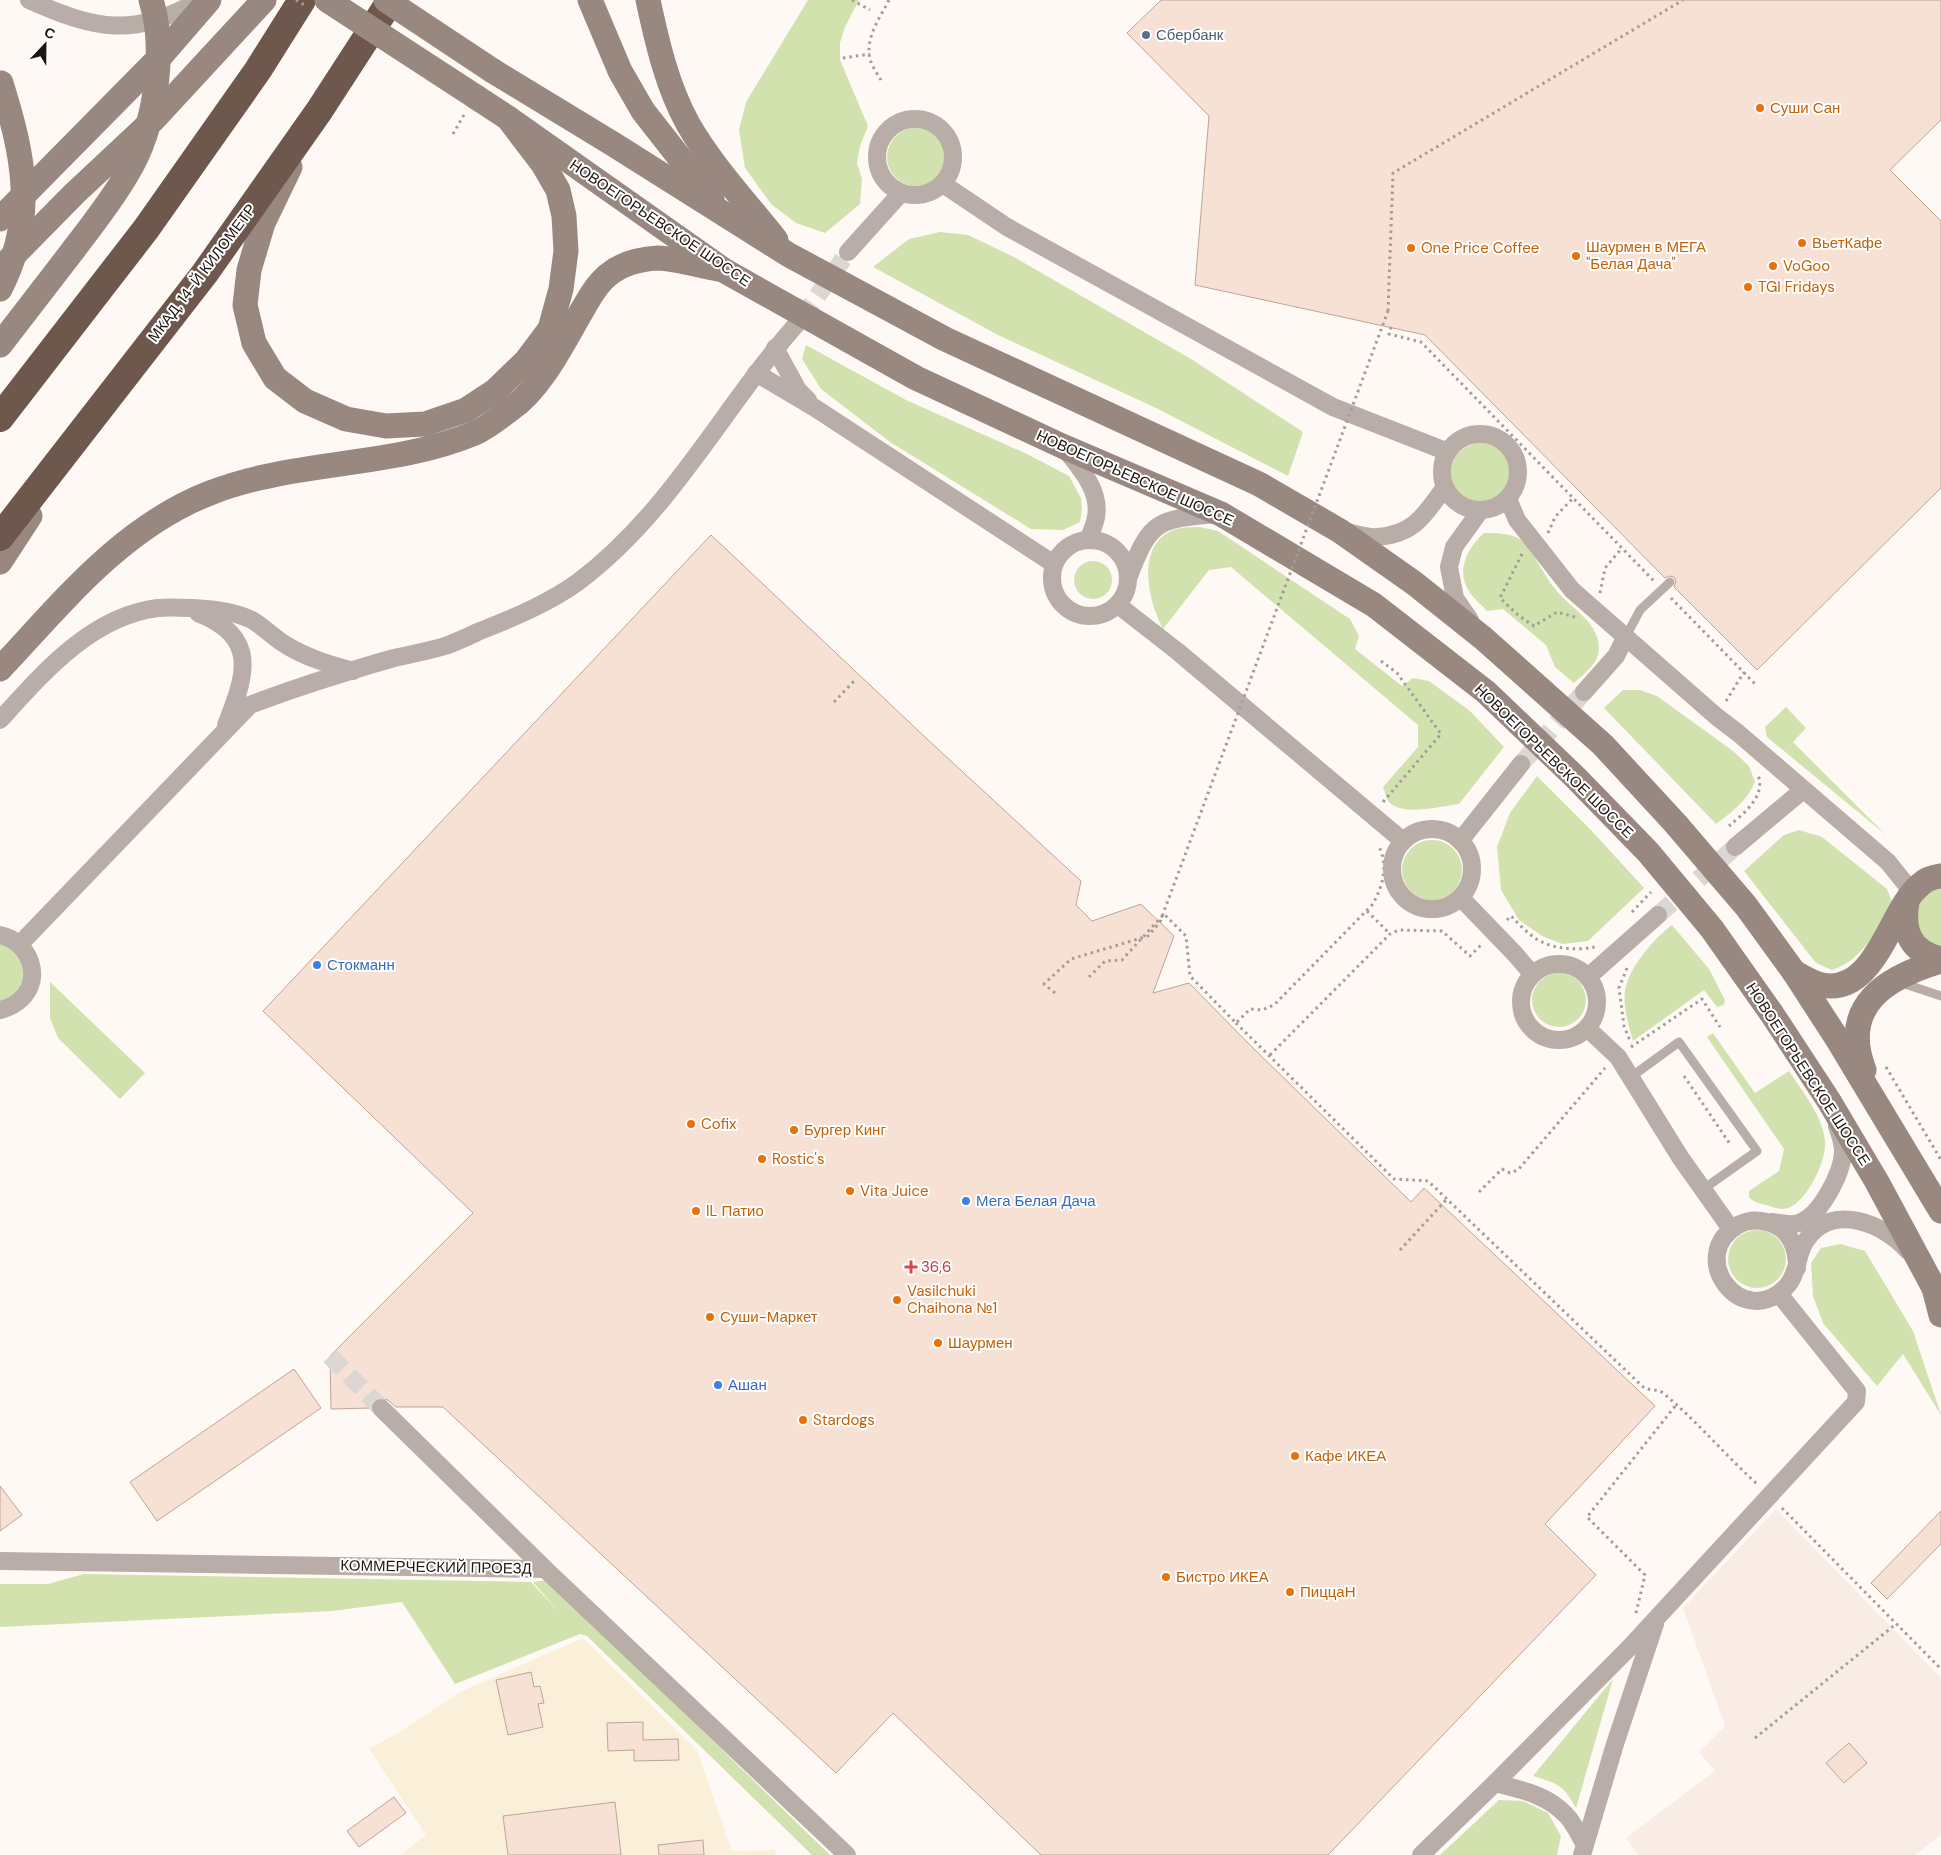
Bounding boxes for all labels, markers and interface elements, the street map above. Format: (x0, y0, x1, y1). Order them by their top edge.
north arrow (20, 20, 70, 70)
text: С (42, 23, 58, 43)
place label: Сбербанк (1156, 25, 1224, 45)
marker: Сбербанк (1140, 29, 1152, 41)
place label: Суши Сан (1770, 98, 1840, 118)
marker: Суши Сан (1754, 102, 1766, 114)
street label: НОВОЕГОРЬЕВСКОЕ ШОССЕ (566, 155, 754, 291)
street label: МКАД, 14-Й КИЛОМЕТР (143, 200, 261, 346)
place label: ВьетКафе (1812, 233, 1882, 253)
place label: Шаурмен в МЕГА "Белая Дача" (1586, 237, 1706, 274)
marker: ВьетКафе (1796, 237, 1808, 249)
place label: One Price Coffee (1421, 238, 1539, 258)
marker: One Price Coffee (1405, 242, 1417, 254)
marker: Шаурмен в МЕГА "Белая Дача" (1570, 250, 1582, 262)
place label: VoGoo (1783, 256, 1830, 276)
marker: VoGoo (1767, 260, 1779, 272)
place label: TGI Fridays (1758, 277, 1835, 297)
marker: TGI Fridays (1742, 281, 1754, 293)
street label: НОВОЕГОРЬЕВСКОЕ ШОССЕ (1033, 425, 1237, 531)
street label: НОВОЕГОРЬЕВСКОЕ ШОССЕ (1470, 679, 1638, 843)
place label: Стокманн (327, 955, 395, 975)
marker: Стокманн (311, 959, 323, 971)
street label: НОВОЕГОРЬЕВСКОЕ ШОССЕ (1741, 979, 1875, 1169)
place label: Cofix (701, 1114, 737, 1134)
marker: Cofix (685, 1118, 697, 1130)
place label: Бургер Кинг (804, 1120, 886, 1140)
marker: Бургер Кинг (788, 1124, 800, 1136)
place label: Rostic's (772, 1149, 825, 1169)
marker: Rostic's (756, 1153, 768, 1165)
place label: Vita Juice (860, 1181, 928, 1201)
marker: Vita Juice (844, 1185, 856, 1197)
place label: Мега Белая Дача (976, 1191, 1096, 1211)
marker: Мега Белая Дача (960, 1195, 972, 1207)
place label: IL Патио (706, 1201, 764, 1221)
marker: IL Патио (690, 1205, 702, 1217)
place label: 36,6 (921, 1257, 951, 1277)
marker: 36,6 (905, 1261, 917, 1273)
place label: Vasilchuki Chaihona №1 (907, 1281, 997, 1318)
marker: Vasilchuki Chaihona №1 (891, 1294, 903, 1306)
place label: Суши-Маркет (720, 1307, 818, 1327)
marker: Суши-Маркет (704, 1311, 716, 1323)
place label: Шаурмен (948, 1333, 1013, 1353)
marker: Шаурмен (932, 1337, 944, 1349)
place label: Ашан (728, 1375, 767, 1395)
marker: Ашан (712, 1379, 724, 1391)
place label: Stardogs (813, 1410, 875, 1430)
marker: Stardogs (797, 1414, 809, 1426)
place label: Кафе ИКЕА (1305, 1446, 1386, 1466)
marker: Кафе ИКЕА (1289, 1450, 1301, 1462)
street label: КОММЕРЧЕСКИЙ ПРОЕЗД (340, 1555, 532, 1579)
place label: Бистро ИКЕА (1176, 1567, 1269, 1587)
marker: Бистро ИКЕА (1160, 1571, 1172, 1583)
place label: ПиццаН (1300, 1582, 1356, 1602)
marker: ПиццаН (1284, 1586, 1296, 1598)

